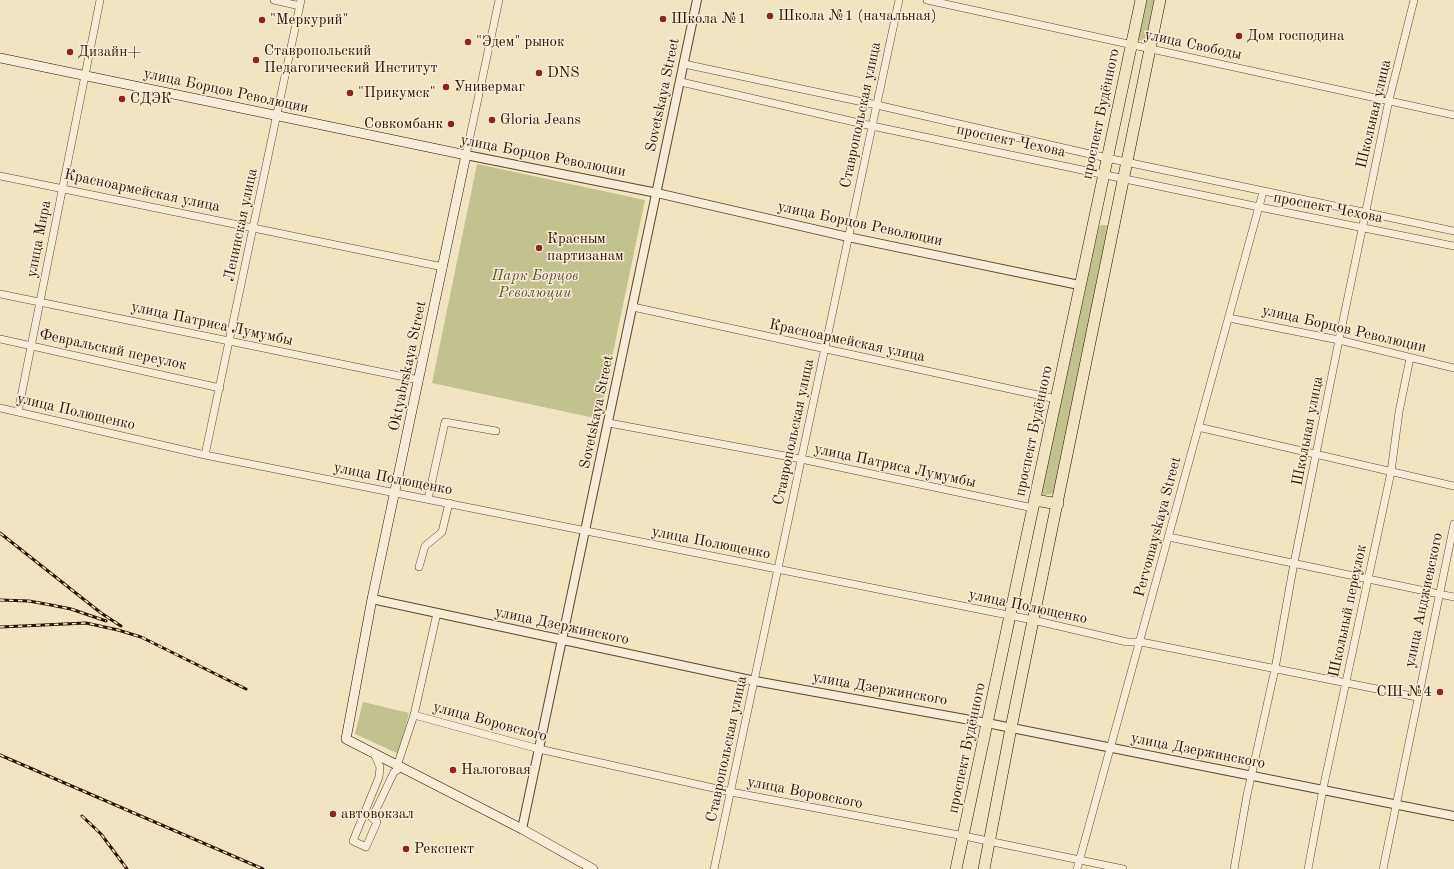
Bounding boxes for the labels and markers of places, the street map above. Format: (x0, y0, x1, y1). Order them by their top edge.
place label: Школа №1 (начальная) (778, 7, 936, 25)
place label: Школа №1 (671, 10, 746, 28)
place label: "Меркурий" (270, 11, 348, 29)
marker: Школа №1 (начальная) (765, 11, 775, 21)
marker: Школа №1 (658, 14, 668, 24)
marker: "Меркурий" (257, 15, 267, 25)
place label: Дом господина (1247, 27, 1344, 45)
marker: Дом господина (1234, 31, 1244, 41)
place label: "Эдем" рынок (476, 33, 565, 51)
marker: "Эдем" рынок (463, 37, 473, 47)
place label: Ставропольский Педагогический Институт (264, 42, 438, 77)
place label: Дизайн+ (78, 43, 141, 61)
marker: Дизайн+ (65, 47, 75, 57)
marker: Ставропольский Педагогический Институт (251, 55, 261, 65)
place label: DNS (547, 64, 580, 82)
marker: DNS (534, 68, 544, 78)
place label: Универмаг (454, 78, 525, 96)
marker: Универмаг (441, 82, 451, 92)
place label: "Прикумск" (358, 84, 436, 102)
marker: "Прикумск" (345, 88, 355, 98)
place label: СДЭК (130, 90, 172, 108)
marker: СДЭК (117, 94, 127, 104)
place label: Gloria Jeans (500, 111, 581, 129)
place label: Совкомбанк (364, 115, 443, 133)
marker: Gloria Jeans (487, 115, 497, 125)
marker: Совкомбанк (446, 119, 456, 129)
place label: Красным партизанам (547, 230, 624, 265)
marker: Красным партизанам (534, 243, 544, 253)
place label: СШ №4 (1377, 683, 1432, 701)
marker: СШ №4 (1435, 687, 1445, 697)
place label: Налоговая (461, 761, 531, 779)
marker: Налоговая (448, 765, 458, 775)
place label: автовокзал (341, 805, 414, 823)
marker: автовокзал (328, 809, 338, 819)
place label: Рекспект (414, 840, 474, 858)
marker: Рекспект (401, 844, 411, 854)

